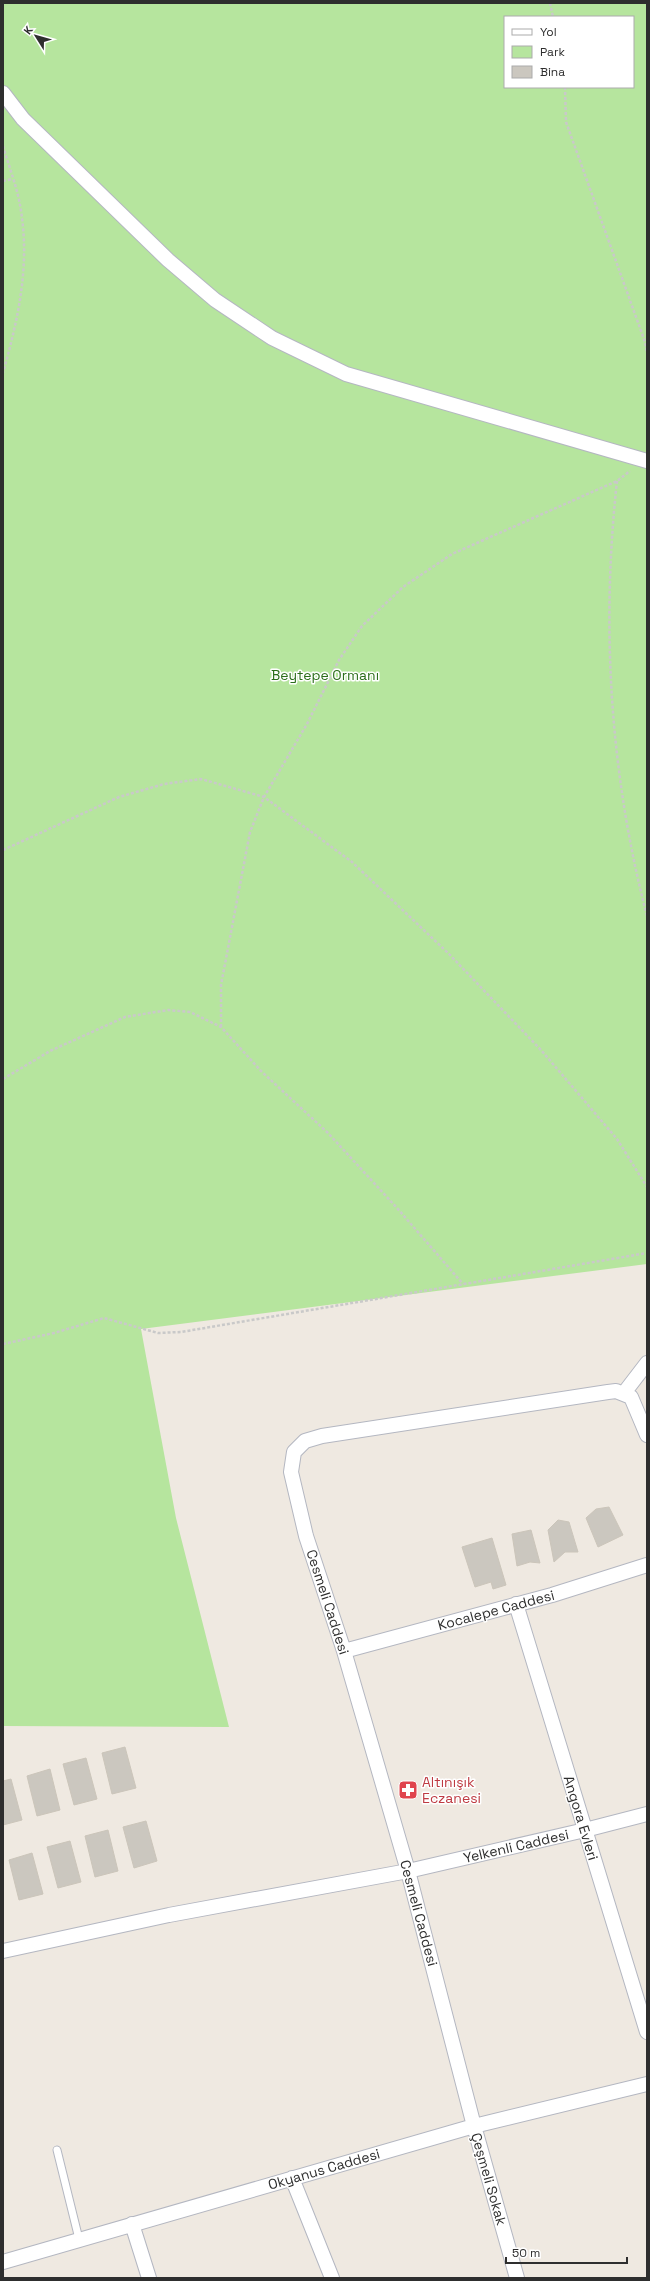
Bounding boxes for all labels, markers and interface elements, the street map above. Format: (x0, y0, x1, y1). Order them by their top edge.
north arrow (16, 16, 56, 56)
legend (504, 16, 634, 88)
text: K (20, 23, 36, 37)
text: Yol (540, 24, 557, 40)
text: Park (540, 44, 565, 60)
text: Bina (540, 64, 565, 80)
park label: Beytepe Ormanı (271, 666, 379, 684)
street label: Cesmeli Caddesi (303, 1547, 353, 1657)
street label: Kocalepe Caddesi (436, 1586, 556, 1634)
place label: Altınışık Eczanesi (422, 1773, 481, 1807)
street label: Angora Evleri (560, 1773, 602, 1863)
pharmacy icon: Altınışık Eczanesi (397, 1779, 419, 1801)
street label: Yelkenli Caddesi (462, 1825, 570, 1867)
street label: Cesmeli Caddesi (396, 1858, 442, 1968)
street label: Çeşmeli Sokak (467, 2131, 511, 2228)
street label: Okyanus Caddesi (266, 2144, 382, 2194)
scale bar (506, 2239, 627, 2265)
text: 50 m (512, 2245, 540, 2261)

